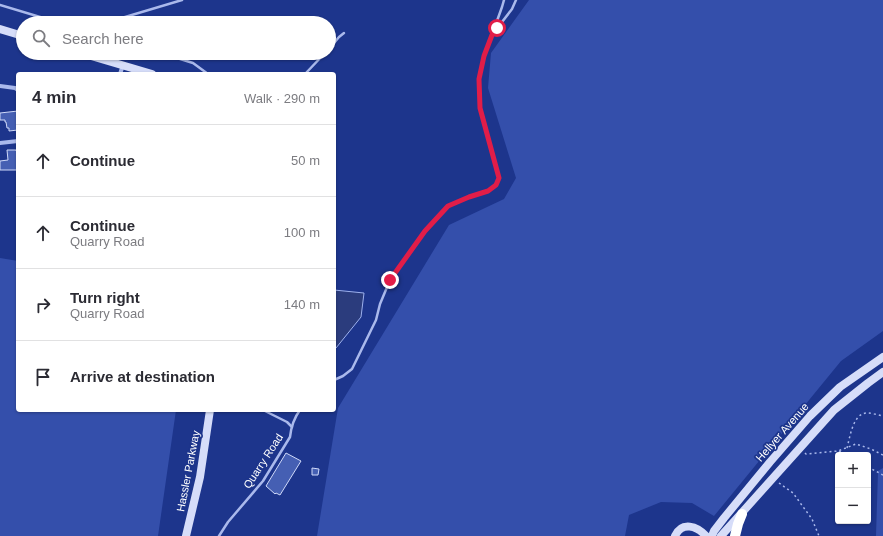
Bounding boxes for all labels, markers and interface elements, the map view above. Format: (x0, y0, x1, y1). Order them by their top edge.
search box (16, 16, 336, 60)
route start (488, 19, 506, 37)
icon: search (30, 27, 52, 49)
text: Search here (62, 30, 144, 47)
text: 4 min (32, 88, 76, 107)
text: Walk · 290 m (244, 91, 320, 106)
icon: ahead (32, 150, 54, 172)
text: Continue (70, 152, 135, 169)
text: 50 m (291, 153, 320, 168)
text: Continue (70, 217, 135, 234)
icon: ahead (32, 222, 54, 244)
text: 100 m (284, 225, 320, 240)
text: Quarry Road (70, 234, 144, 249)
route end (381, 271, 399, 289)
text: Turn right (70, 289, 140, 306)
icon: right (32, 294, 54, 316)
text: 140 m (284, 297, 320, 312)
text: Quarry Road (70, 306, 144, 321)
icon: arrive (32, 366, 54, 388)
text: Arrive at destination (70, 368, 215, 385)
street label: Hellyer Avenue (753, 400, 811, 464)
street label: Hassler Parkway (174, 429, 202, 513)
street label: Quarry Road (241, 431, 285, 491)
map controls (835, 452, 871, 524)
button: + (835, 452, 871, 488)
button: − (835, 488, 871, 524)

